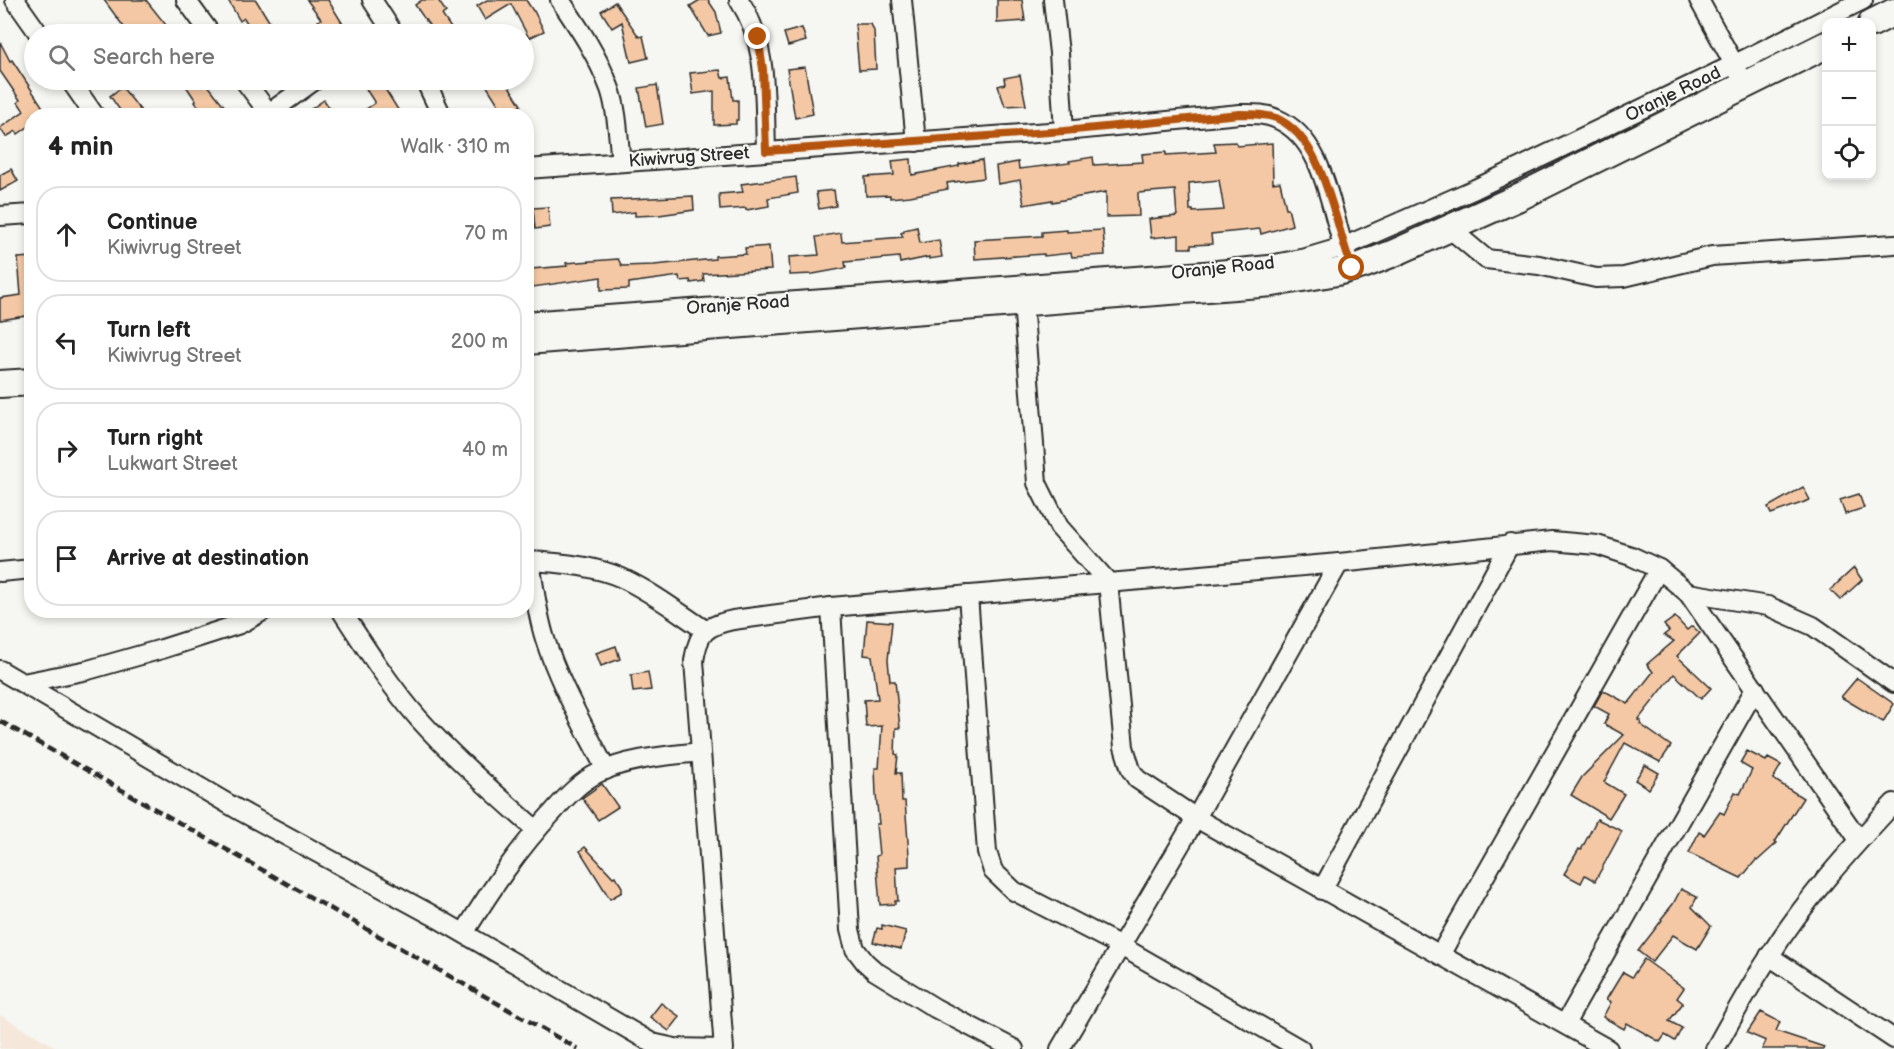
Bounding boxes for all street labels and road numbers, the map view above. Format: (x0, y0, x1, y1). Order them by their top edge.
street label: Oranje Road (1622, 62, 1724, 126)
street label: Kiwivrug Street (628, 142, 751, 172)
street label: Oranje Road (1170, 252, 1276, 284)
street label: Oranje Road (686, 291, 790, 319)

